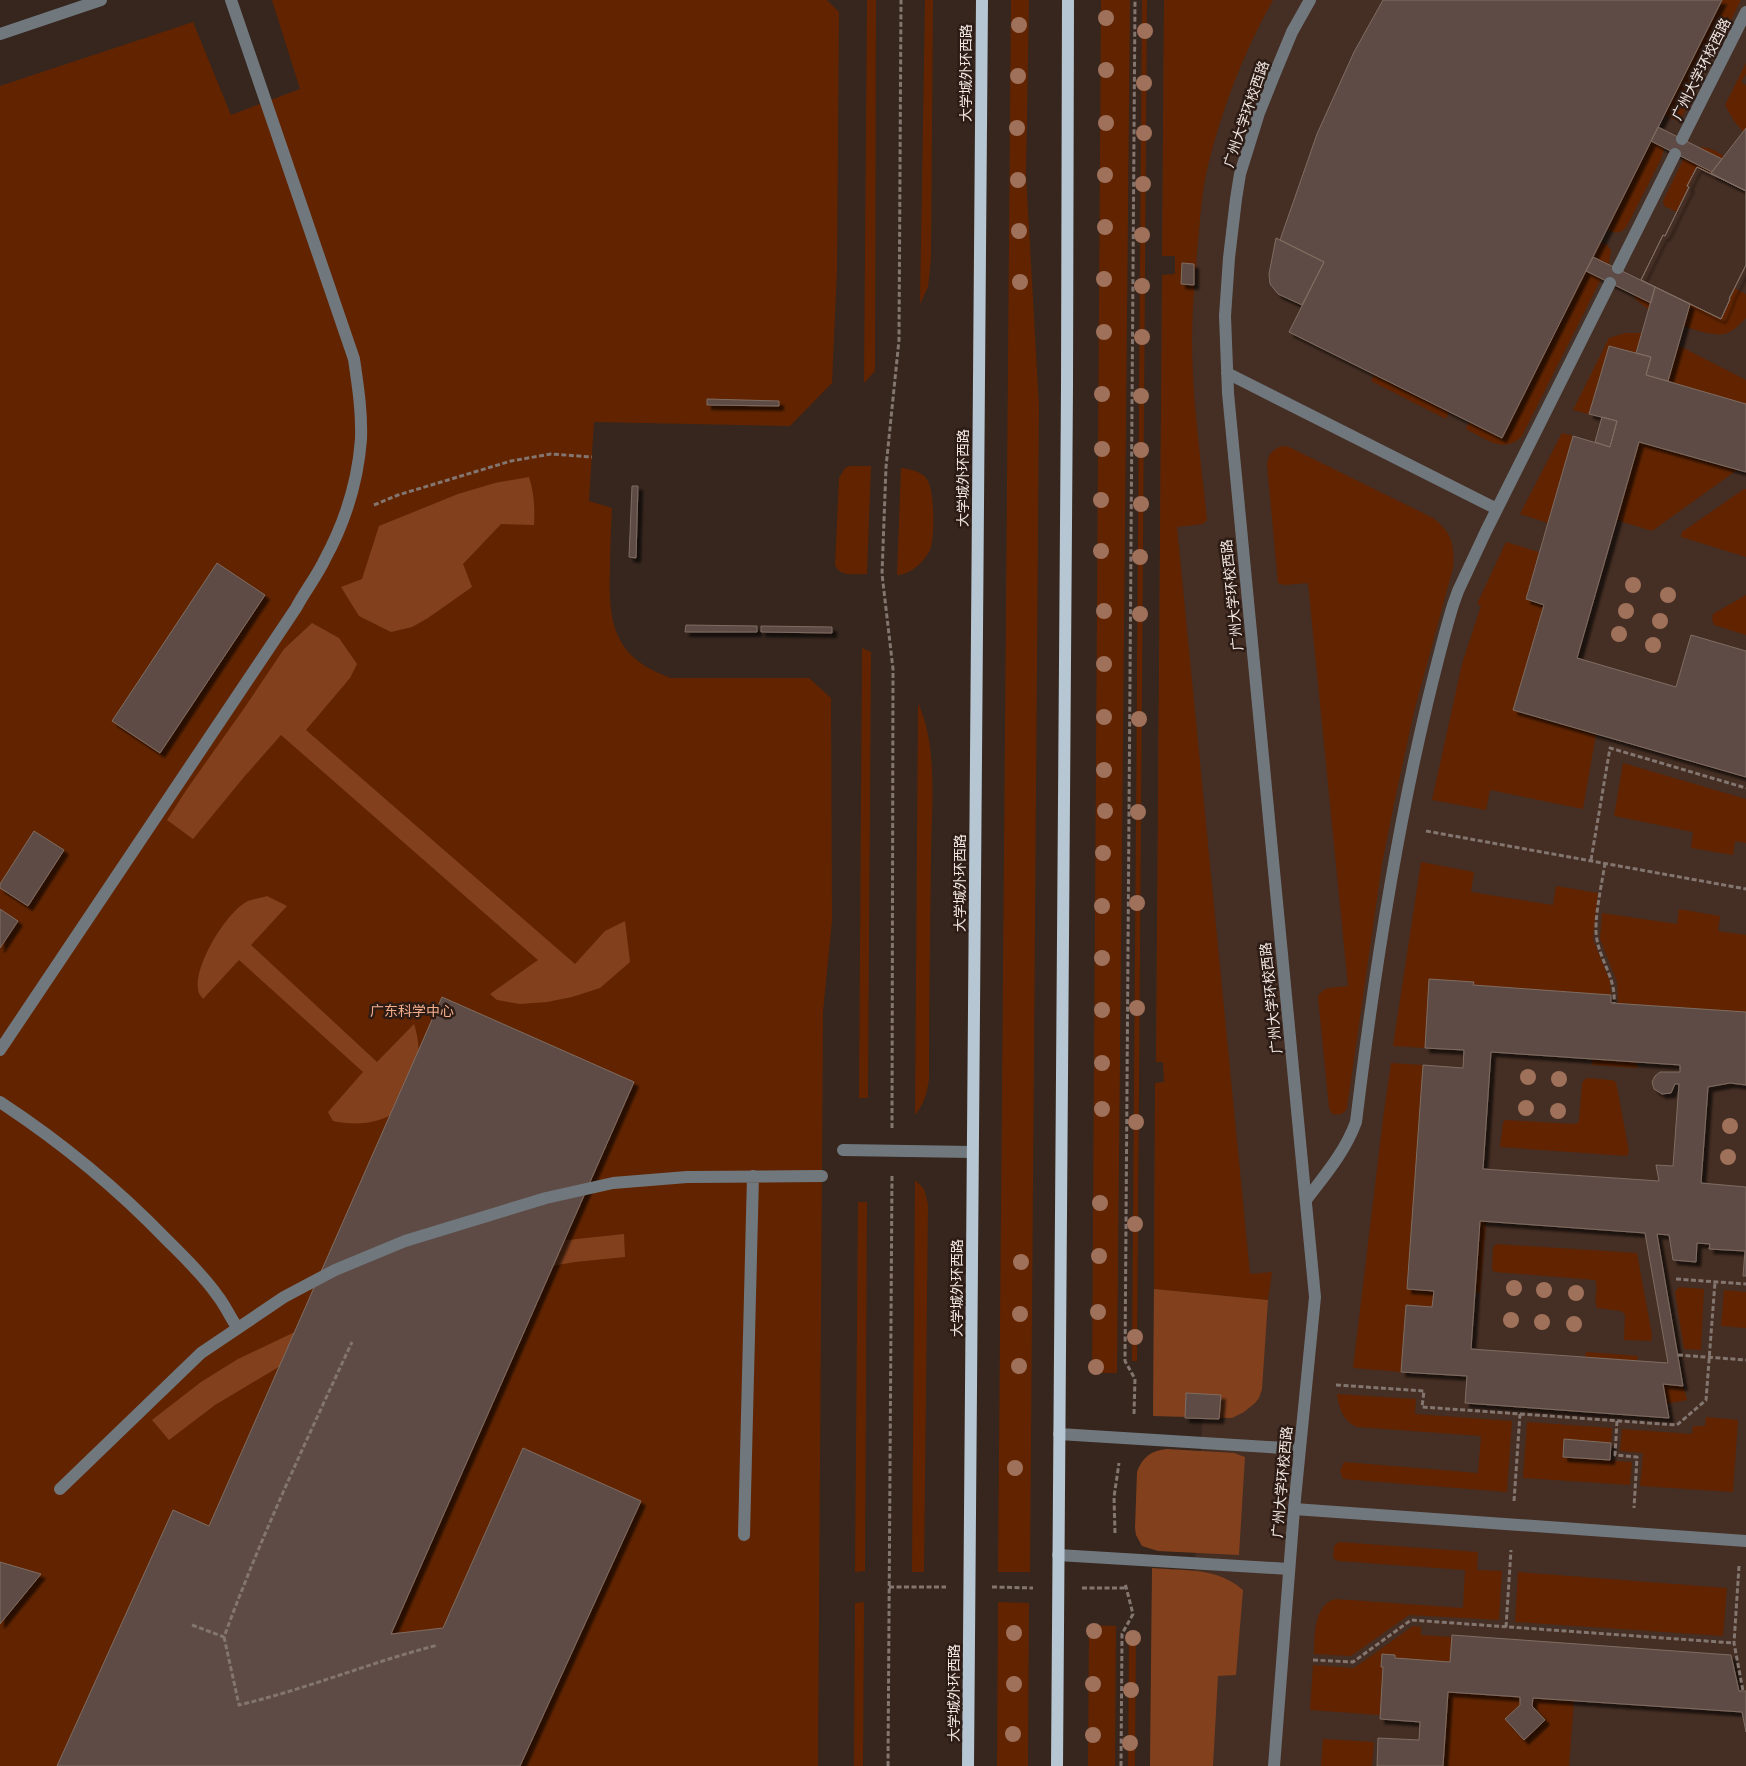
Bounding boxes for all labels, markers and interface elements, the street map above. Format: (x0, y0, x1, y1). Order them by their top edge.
street label: 广州大学环校西路 (1668, 15, 1734, 123)
street label: 大学城外环西路 (957, 24, 975, 122)
street label: 广州大学环校西路 (1219, 58, 1273, 170)
street label: 大学城外环西路 (954, 429, 972, 527)
street label: 广州大学环校西路 (1217, 538, 1247, 652)
street label: 大学城外环西路 (951, 834, 969, 932)
street label: 广州大学环校西路 (1256, 941, 1286, 1055)
park label: 广东科学中心 (370, 1002, 454, 1020)
street label: 大学城外环西路 (948, 1239, 966, 1337)
street label: 广州大学环校西路 (1268, 1425, 1296, 1539)
street label: 大学城外环西路 (945, 1644, 963, 1742)

